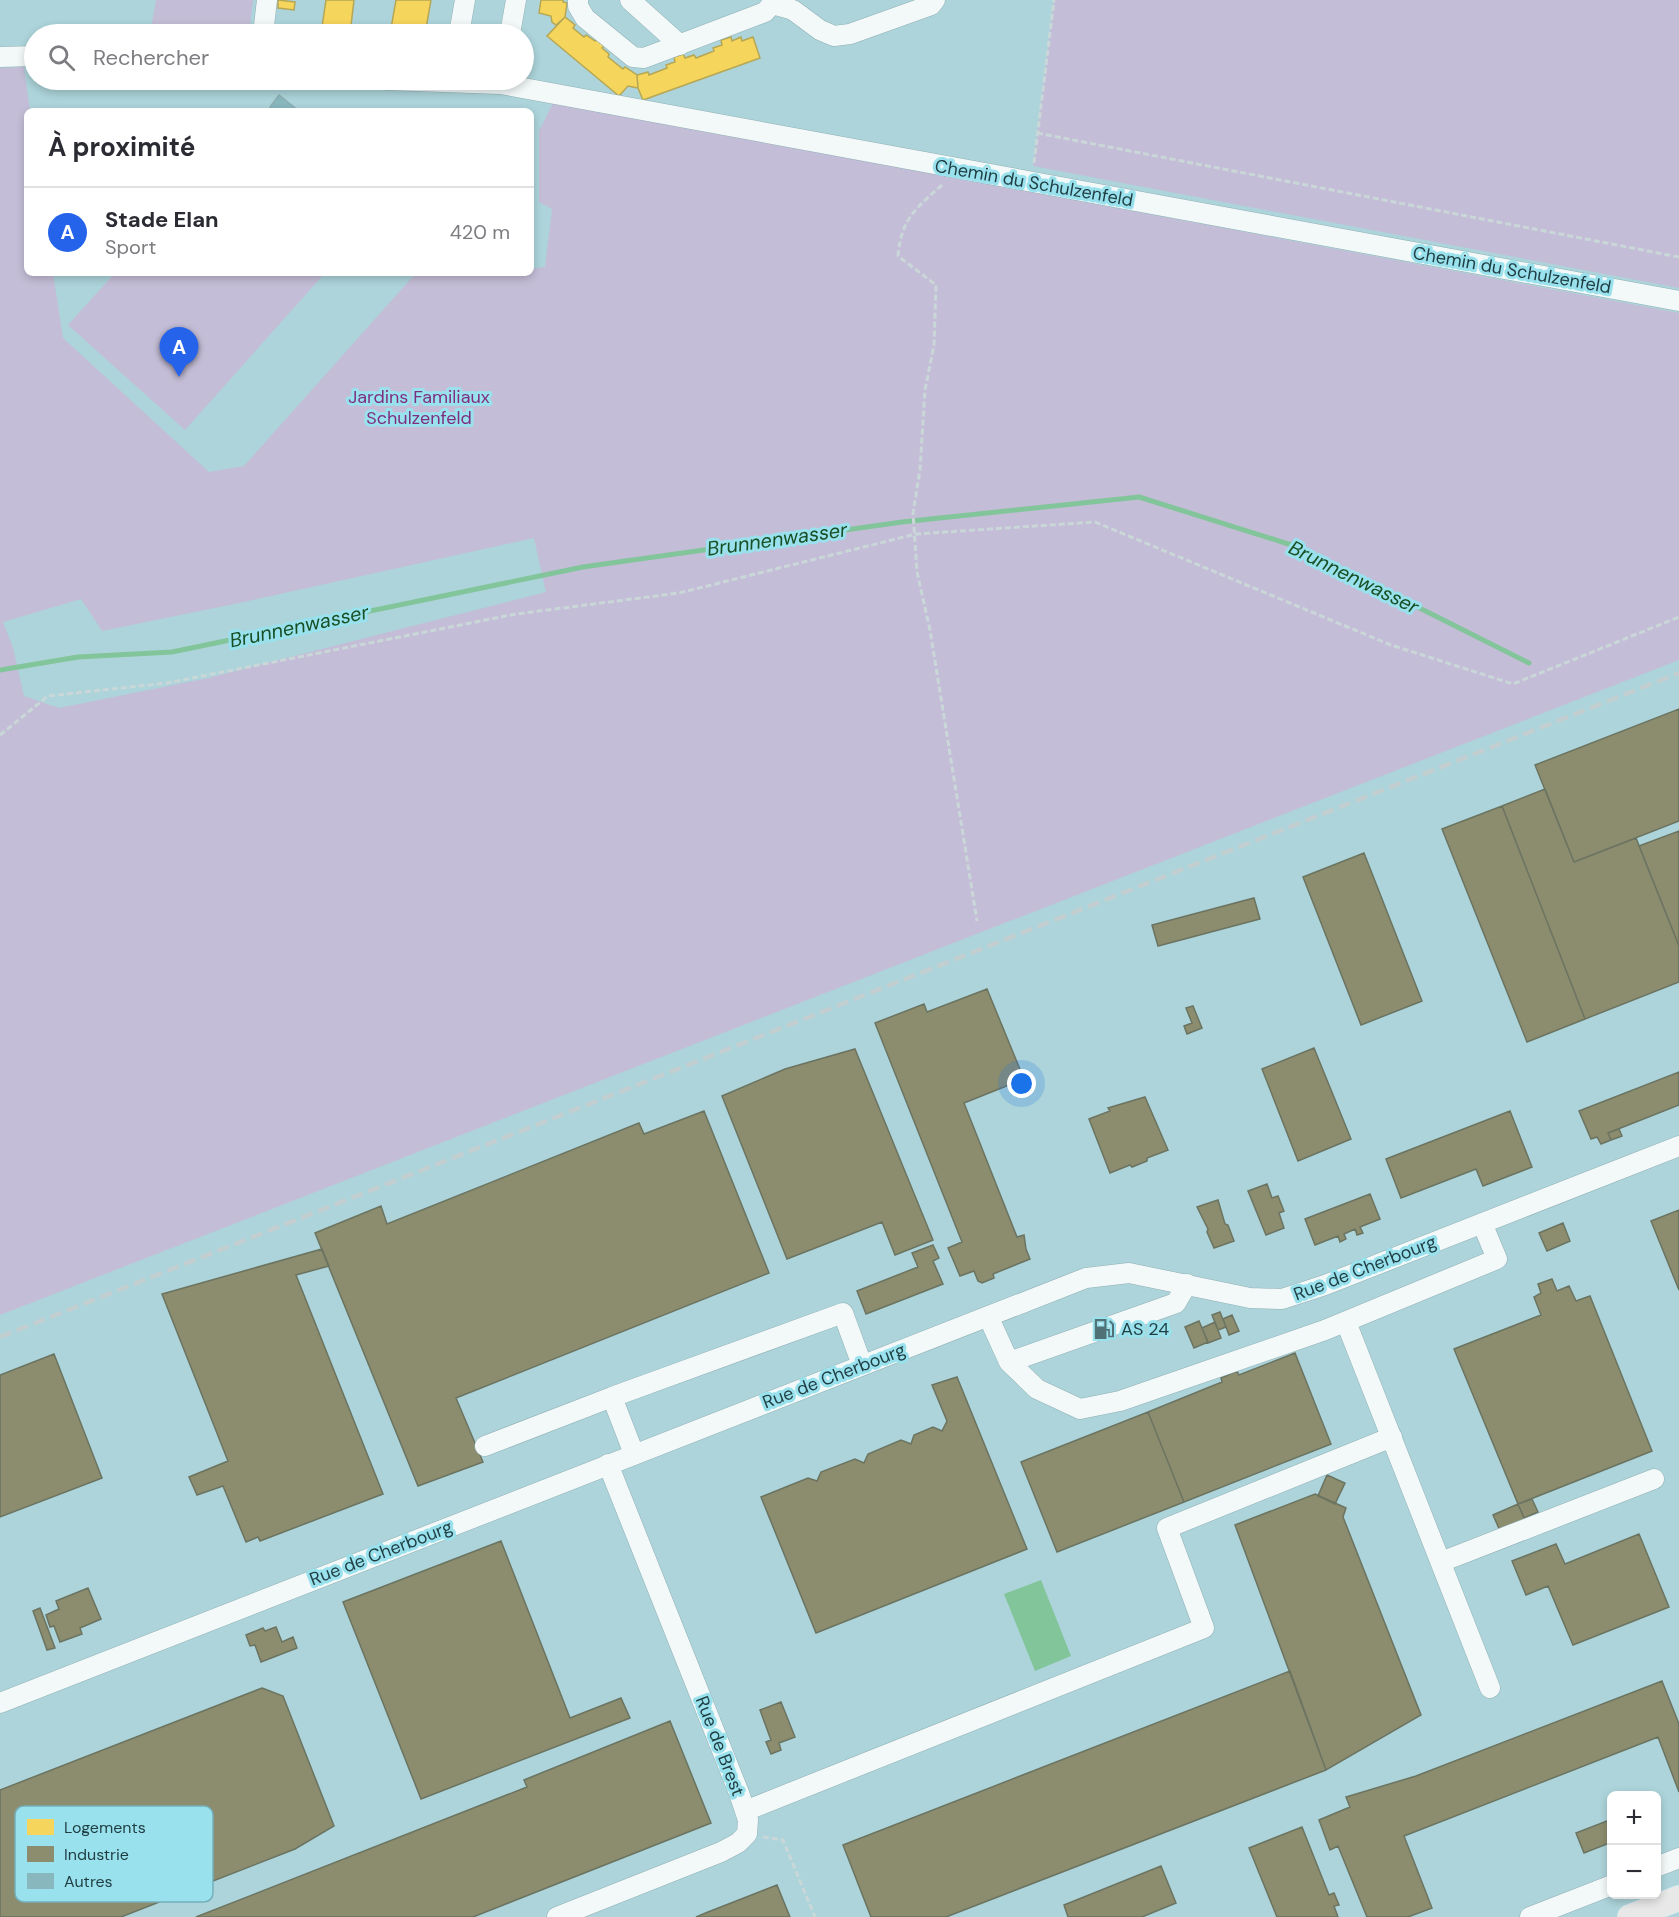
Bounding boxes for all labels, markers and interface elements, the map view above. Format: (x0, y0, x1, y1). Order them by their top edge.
search box (24, 24, 534, 90)
icon: search (45, 41, 78, 74)
text: Rechercher (93, 43, 209, 72)
text: À proximité (48, 130, 195, 164)
street label: Chemin du Schulzenfeld (933, 154, 1135, 212)
text: Stade Elan (105, 205, 219, 234)
text: A (60, 219, 75, 245)
text: 420 m (450, 219, 510, 245)
text: Sport (105, 234, 156, 260)
street label: Chemin du Schulzenfeld (1411, 241, 1613, 299)
pin: A (160, 328, 198, 377)
park label: Jardins Familiaux Schulzenfeld (348, 385, 490, 430)
water label: Brunnenwasser (705, 516, 849, 562)
water label: Brunnenwasser (1285, 534, 1424, 620)
water label: Brunnenwasser (227, 598, 371, 653)
your location (1007, 1069, 1036, 1098)
street label: Rue de Cherbourg (1290, 1230, 1440, 1306)
fuel station icon: AS 24 (1092, 1317, 1116, 1341)
place label: AS 24 (1121, 1317, 1169, 1341)
street label: Rue de Cherbourg (759, 1338, 909, 1414)
street label: Rue de Cherbourg (306, 1515, 456, 1591)
street label: Rue de Brest (690, 1692, 750, 1800)
map controls (1607, 1791, 1661, 1899)
button: + (1607, 1791, 1661, 1845)
legend (15, 1806, 213, 1902)
text: Logements (64, 1817, 146, 1838)
text: Industrie (64, 1844, 129, 1865)
button: − (1607, 1845, 1661, 1899)
text: Autres (64, 1871, 113, 1892)

